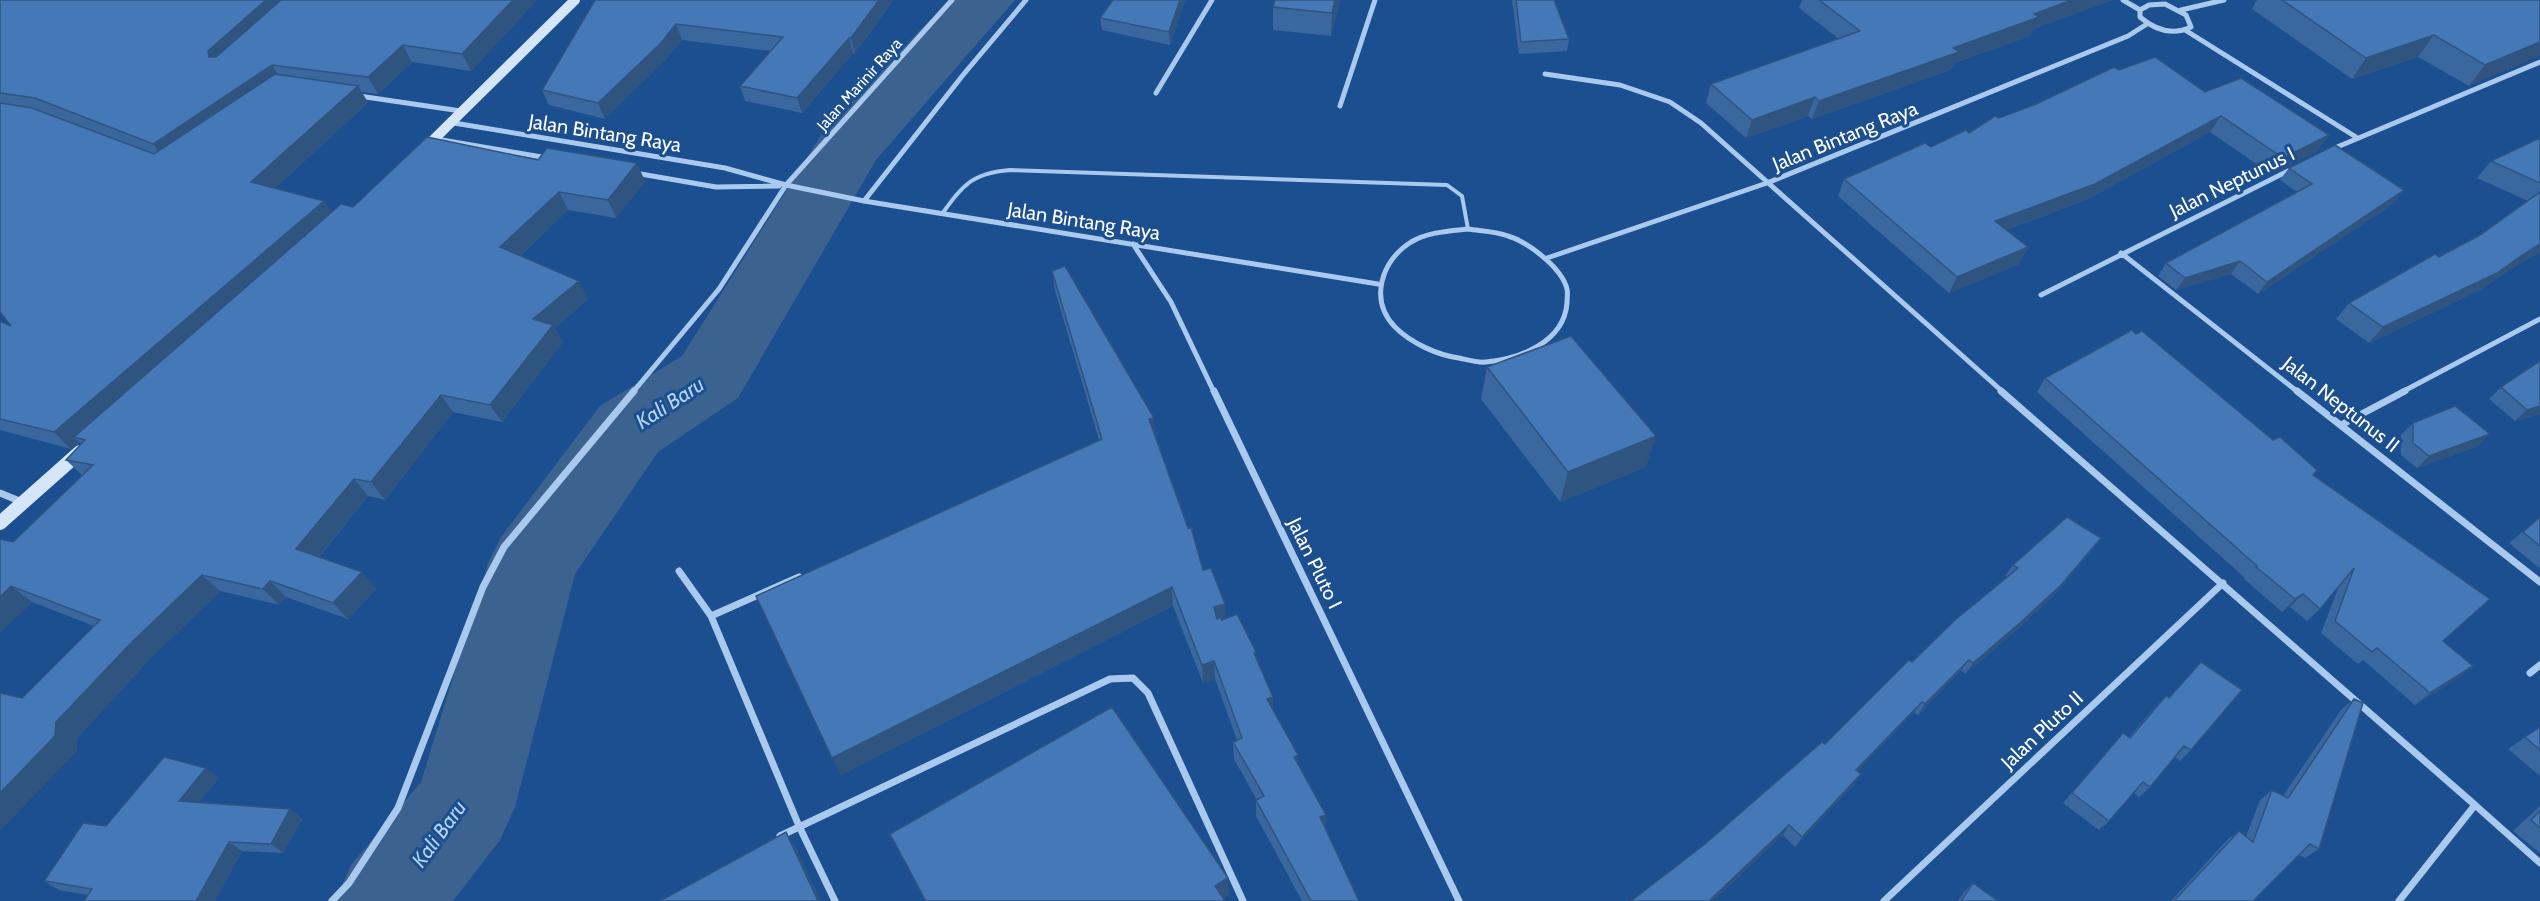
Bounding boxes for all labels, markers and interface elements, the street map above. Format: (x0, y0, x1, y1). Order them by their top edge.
street label: Jalan Marinir Raya (812, 34, 906, 135)
street label: Jalan Bintang Raya (1768, 96, 1921, 176)
street label: Jalan Bintang Raya (526, 109, 683, 157)
street label: Jalan Neptunus I (2165, 141, 2299, 223)
street label: Jalan Bintang Raya (1005, 197, 1162, 245)
street label: Jalan Neptunus II (2277, 350, 2404, 457)
water label: Kali Baru (631, 371, 709, 434)
street label: Jalan Pluto I (1282, 513, 1347, 612)
street label: Jalan Pluto II (1995, 686, 2088, 775)
water label: Kali Baru (406, 795, 471, 872)

